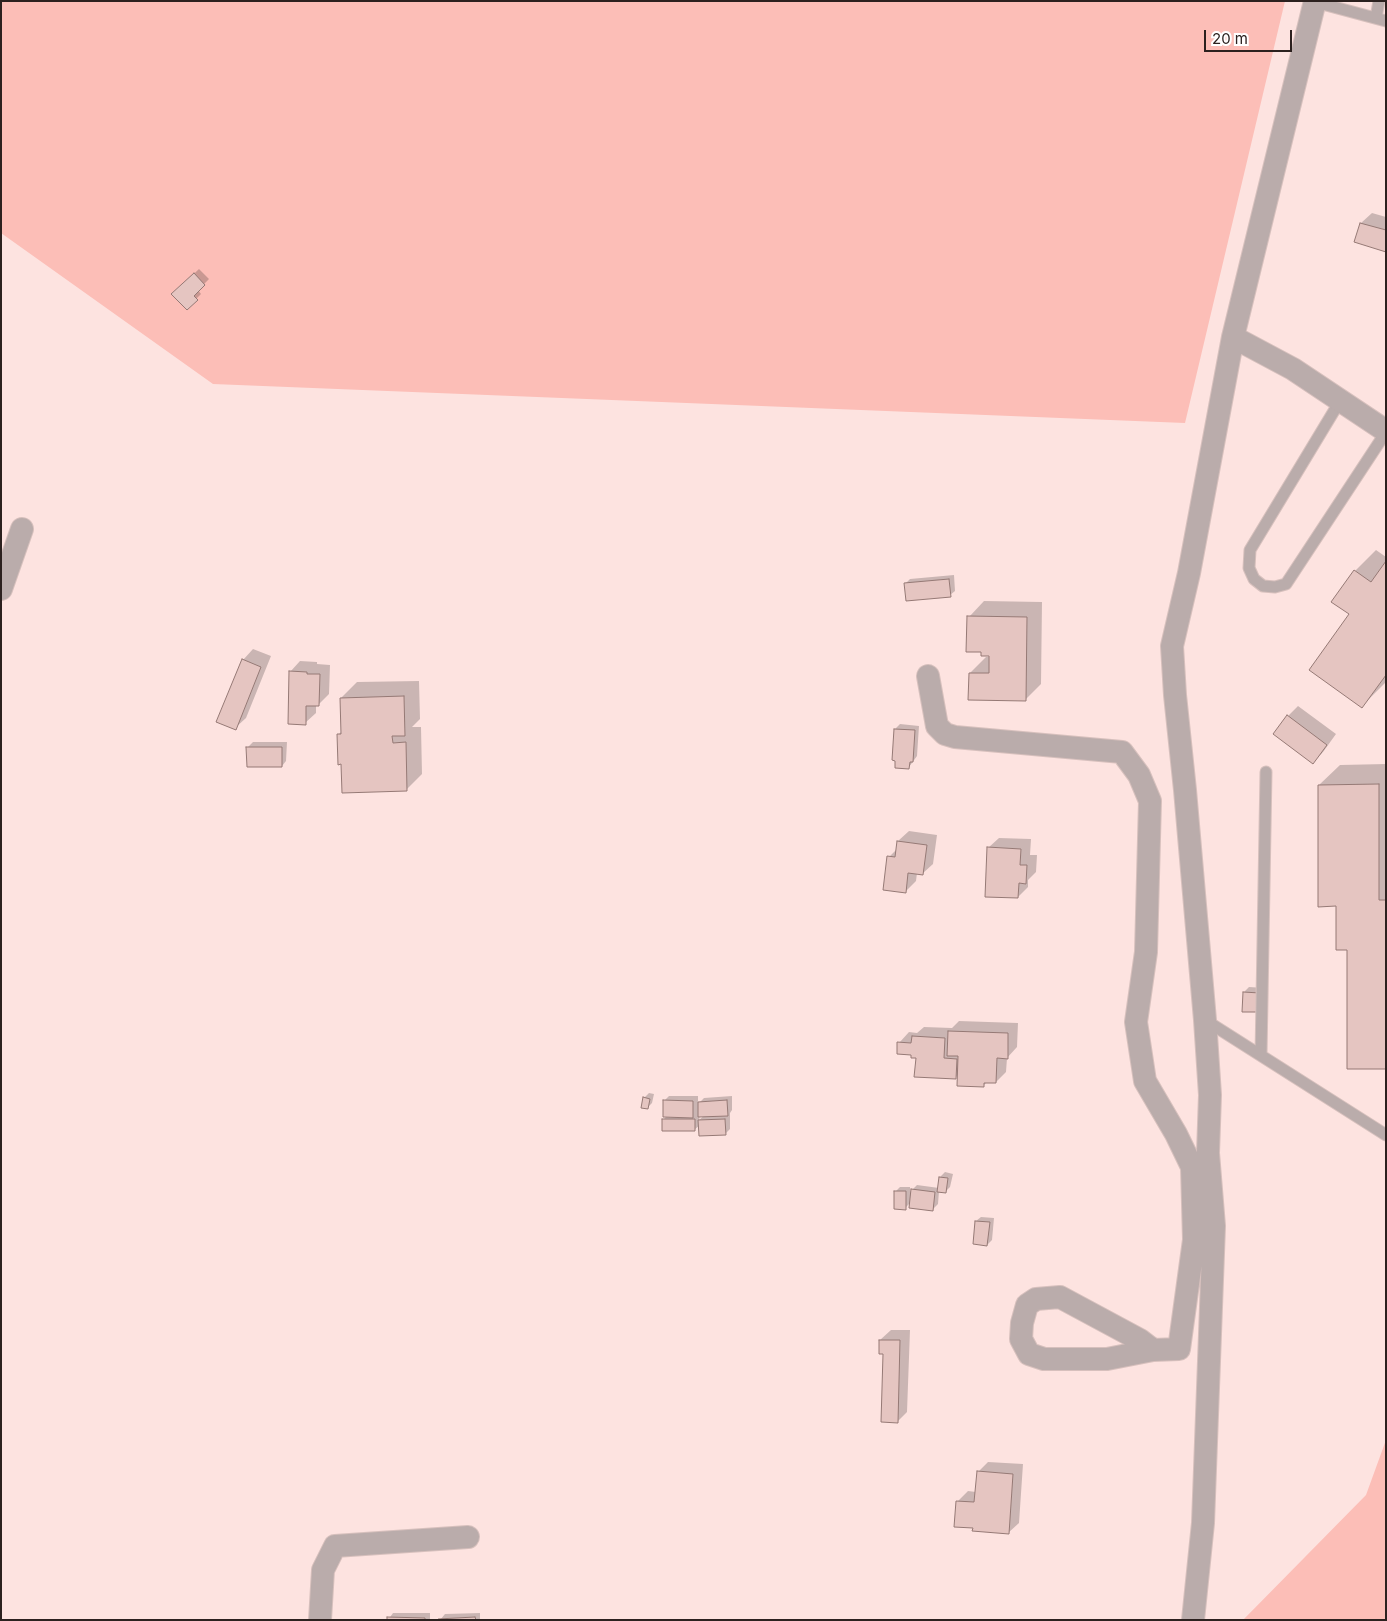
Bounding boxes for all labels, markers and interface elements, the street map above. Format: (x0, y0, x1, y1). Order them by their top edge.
scale bar (1207, 20, 1294, 52)
text: 20 m (1212, 29, 1248, 48)

